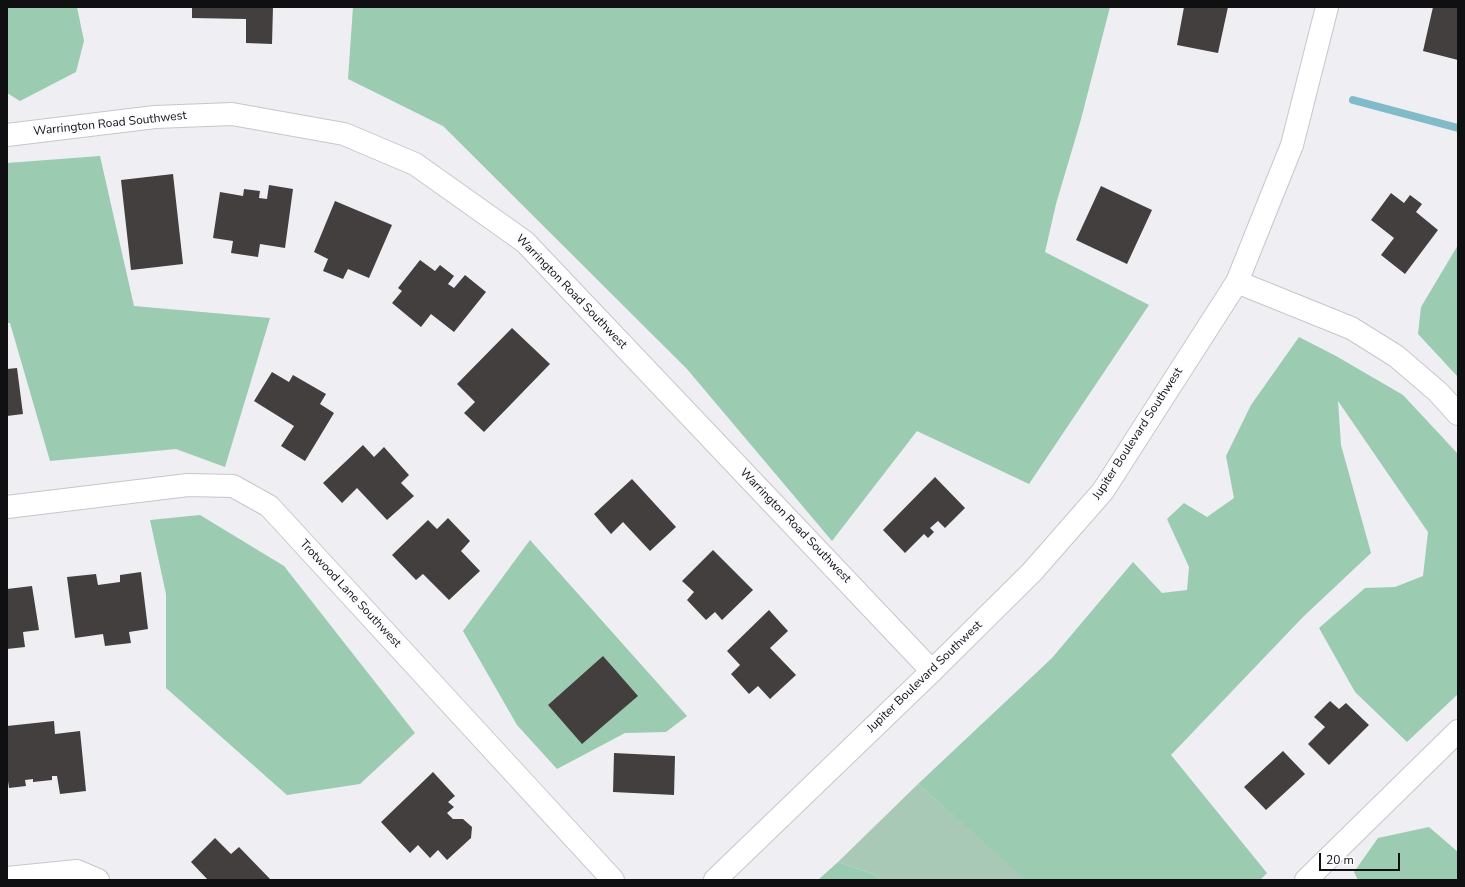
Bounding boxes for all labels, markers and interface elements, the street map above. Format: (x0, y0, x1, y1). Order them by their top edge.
street label: Warrington Road Southwest (33, 109, 187, 139)
street label: Warrington Road Southwest (512, 232, 630, 352)
street label: Jupiter Boulevard Southwest (1090, 365, 1186, 503)
street label: Warrington Road Southwest (736, 466, 854, 586)
street label: Trotwood Lane Southwest (296, 537, 404, 651)
street label: Jupiter Boulevard Southwest (864, 618, 986, 736)
scale bar (1321, 845, 1402, 871)
text: 20 m (1326, 852, 1354, 868)

